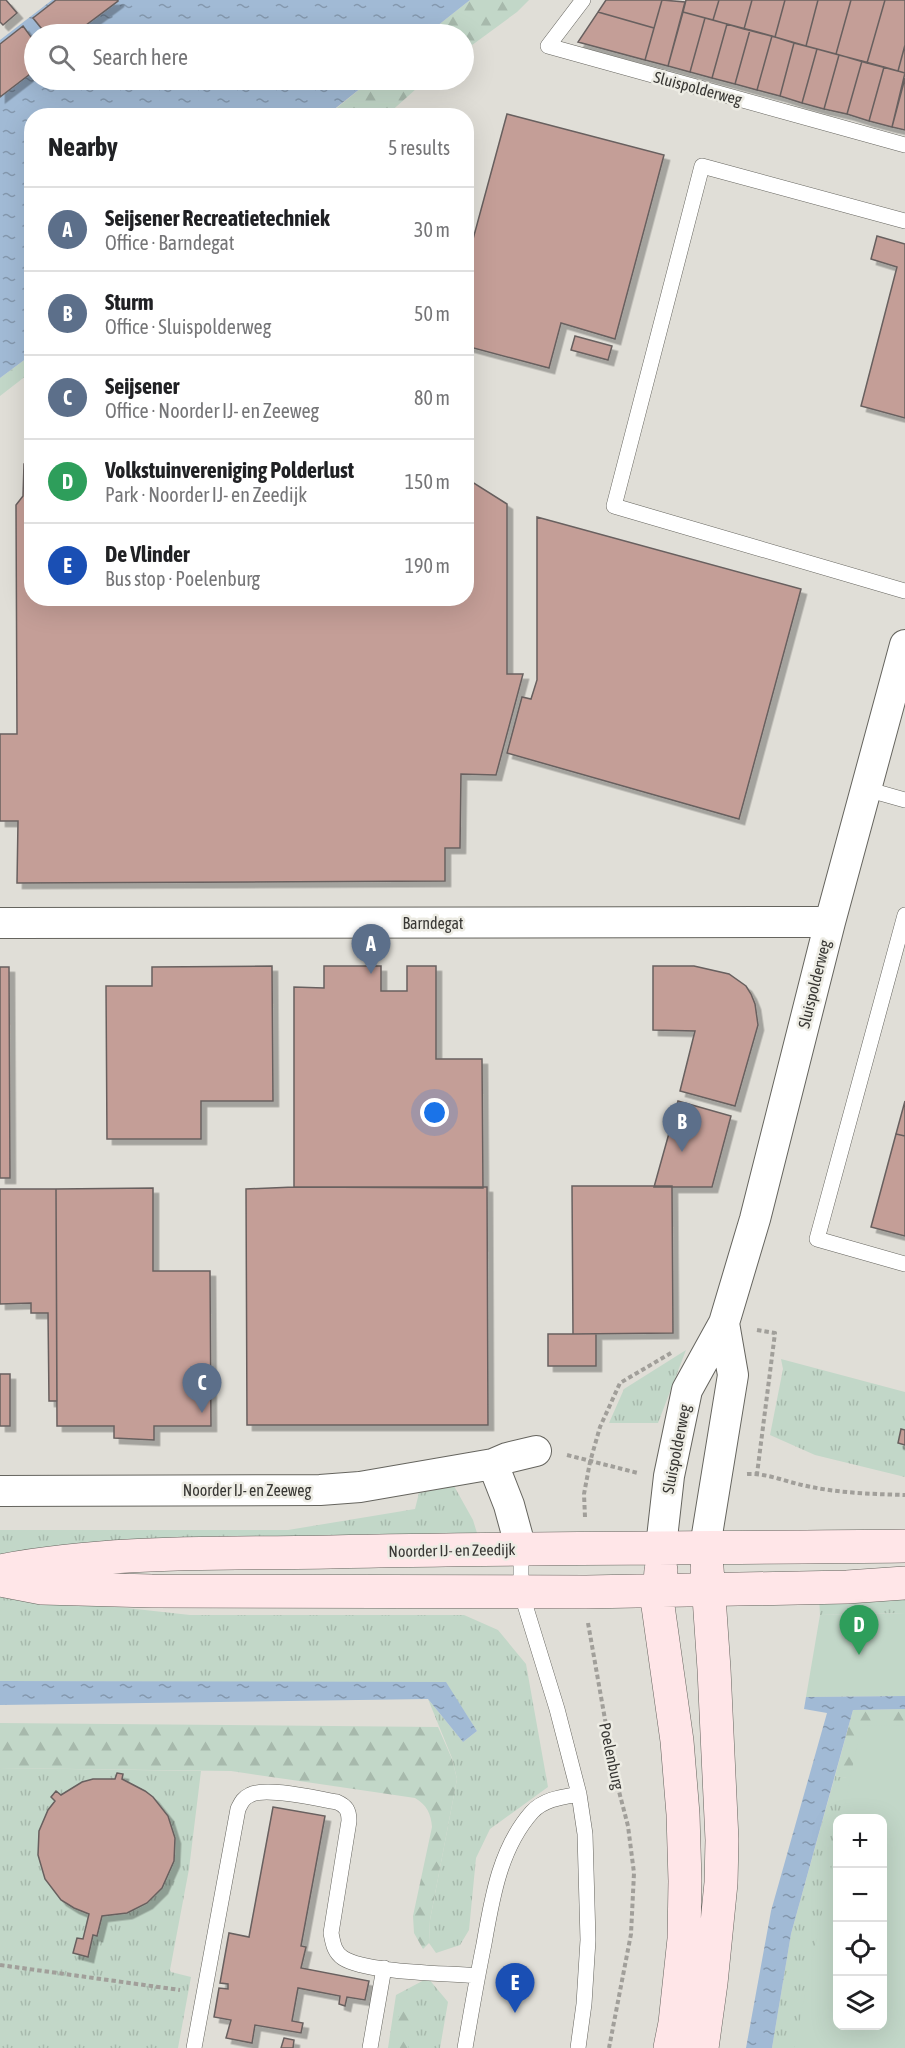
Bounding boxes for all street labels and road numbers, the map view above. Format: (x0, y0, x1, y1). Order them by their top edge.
street label: Sluispolderweg (652, 68, 744, 109)
street label: Barndegat (403, 914, 464, 933)
street label: Sluispolderweg (794, 938, 835, 1030)
street label: Sluispolderweg (659, 1403, 694, 1495)
street label: Noorder IJ- en Zeeweg (183, 1481, 311, 1500)
street label: Noorder IJ- en Zeedijk (388, 1540, 516, 1561)
street label: Poelenburg (595, 1721, 628, 1791)

